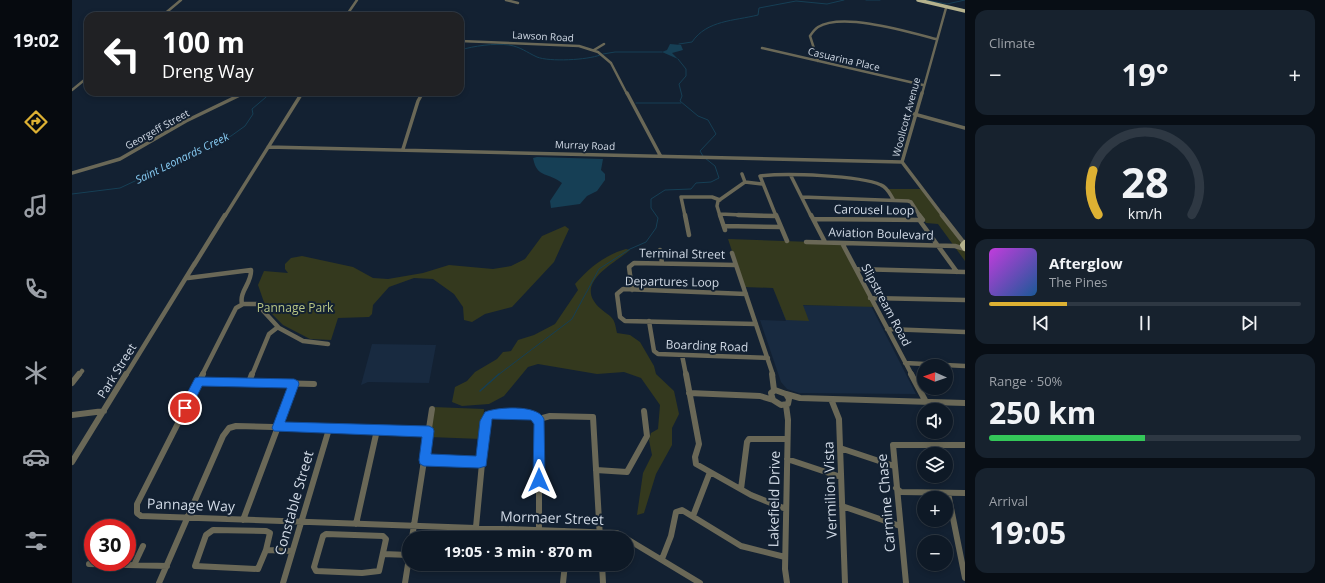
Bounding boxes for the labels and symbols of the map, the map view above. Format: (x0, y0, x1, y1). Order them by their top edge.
street label: Lawson Road (512, 27, 574, 45)
street label: Casuarina Place (807, 44, 882, 74)
street label: Woollcott Avenue (889, 75, 923, 158)
street label: Georgeff Street (122, 105, 192, 152)
water label: Saint Leonards Creek (133, 128, 232, 187)
street label: Murray Road (555, 137, 615, 153)
street label: Carousel Loop (834, 200, 914, 219)
street label: Aviation Boulevard (828, 223, 934, 244)
street label: Terminal Street (639, 244, 725, 263)
street label: Slipstream Road (858, 261, 915, 349)
street label: Departures Loop (625, 272, 719, 291)
park label: Pannage Park (257, 299, 334, 316)
street label: Boarding Road (665, 336, 749, 355)
street label: Park Street (93, 340, 140, 401)
north arrow (917, 359, 953, 395)
pin (168, 391, 202, 425)
street label: Vermilion Vista (818, 441, 841, 539)
street label: Constable Street (270, 448, 318, 557)
street label: Lakefield Drive (763, 450, 784, 547)
street label: Carmine Chase (872, 453, 899, 553)
position arrow (518, 459, 560, 501)
street label: Pannage Way (147, 493, 236, 516)
street label: Mormaer Street (500, 506, 604, 529)
speed limit sign: 30 (84, 519, 136, 571)

